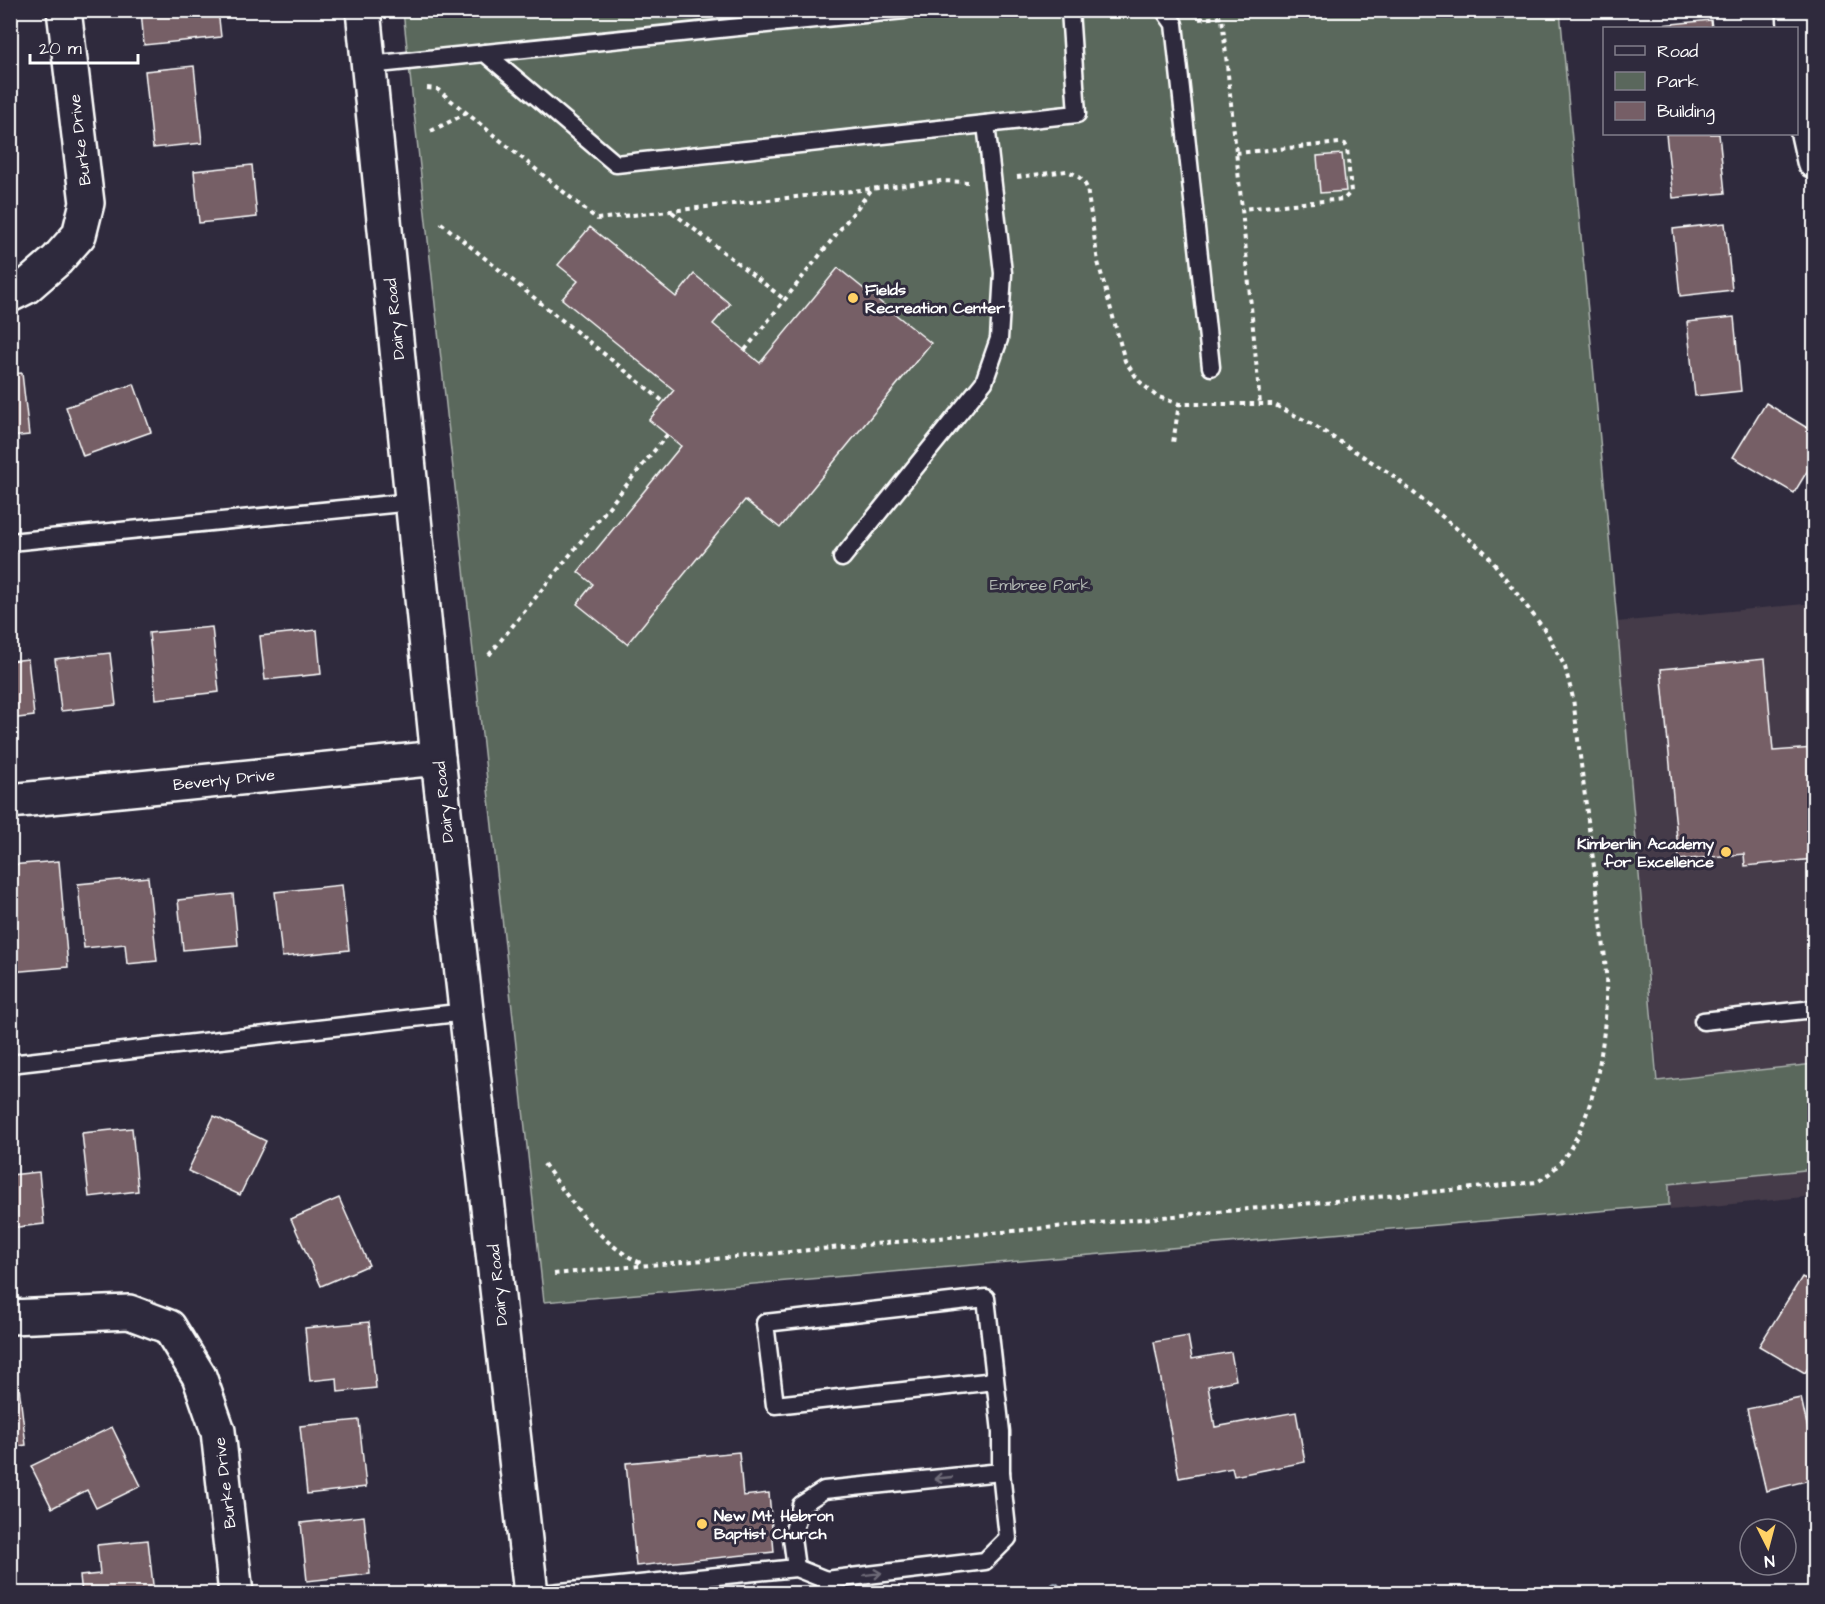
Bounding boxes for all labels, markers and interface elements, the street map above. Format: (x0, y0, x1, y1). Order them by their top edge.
scale bar (30, 27, 138, 65)
legend (1603, 27, 1798, 135)
text: 20 m (39, 36, 82, 61)
text: Road (1657, 39, 1698, 64)
text: Park (1657, 69, 1699, 94)
street label: Burke Drive (63, 93, 97, 187)
text: Building (1657, 99, 1715, 125)
street label: Dairy Road (380, 277, 411, 361)
place label: Fields Recreation Center (865, 279, 1005, 319)
marker: Fields Recreation Center (846, 291, 860, 305)
park label: Embree Park (990, 574, 1090, 596)
street label: Dairy Road (429, 760, 460, 844)
street label: Beverly Drive (172, 764, 276, 797)
place label: Kimberlin Academy for Excellence (1577, 833, 1714, 873)
marker: Kimberlin Academy for Excellence (1719, 845, 1733, 859)
street label: Dairy Road (483, 1243, 514, 1327)
street label: Burke Drive (208, 1436, 242, 1530)
one-way arrow (933, 1473, 953, 1484)
place label: New Mt. Hebron Baptist Church (714, 1505, 834, 1545)
marker: New Mt. Hebron Baptist Church (695, 1517, 709, 1531)
north arrow (1738, 1517, 1798, 1577)
text: N (1763, 1549, 1776, 1572)
one-way arrow (863, 1568, 883, 1579)

